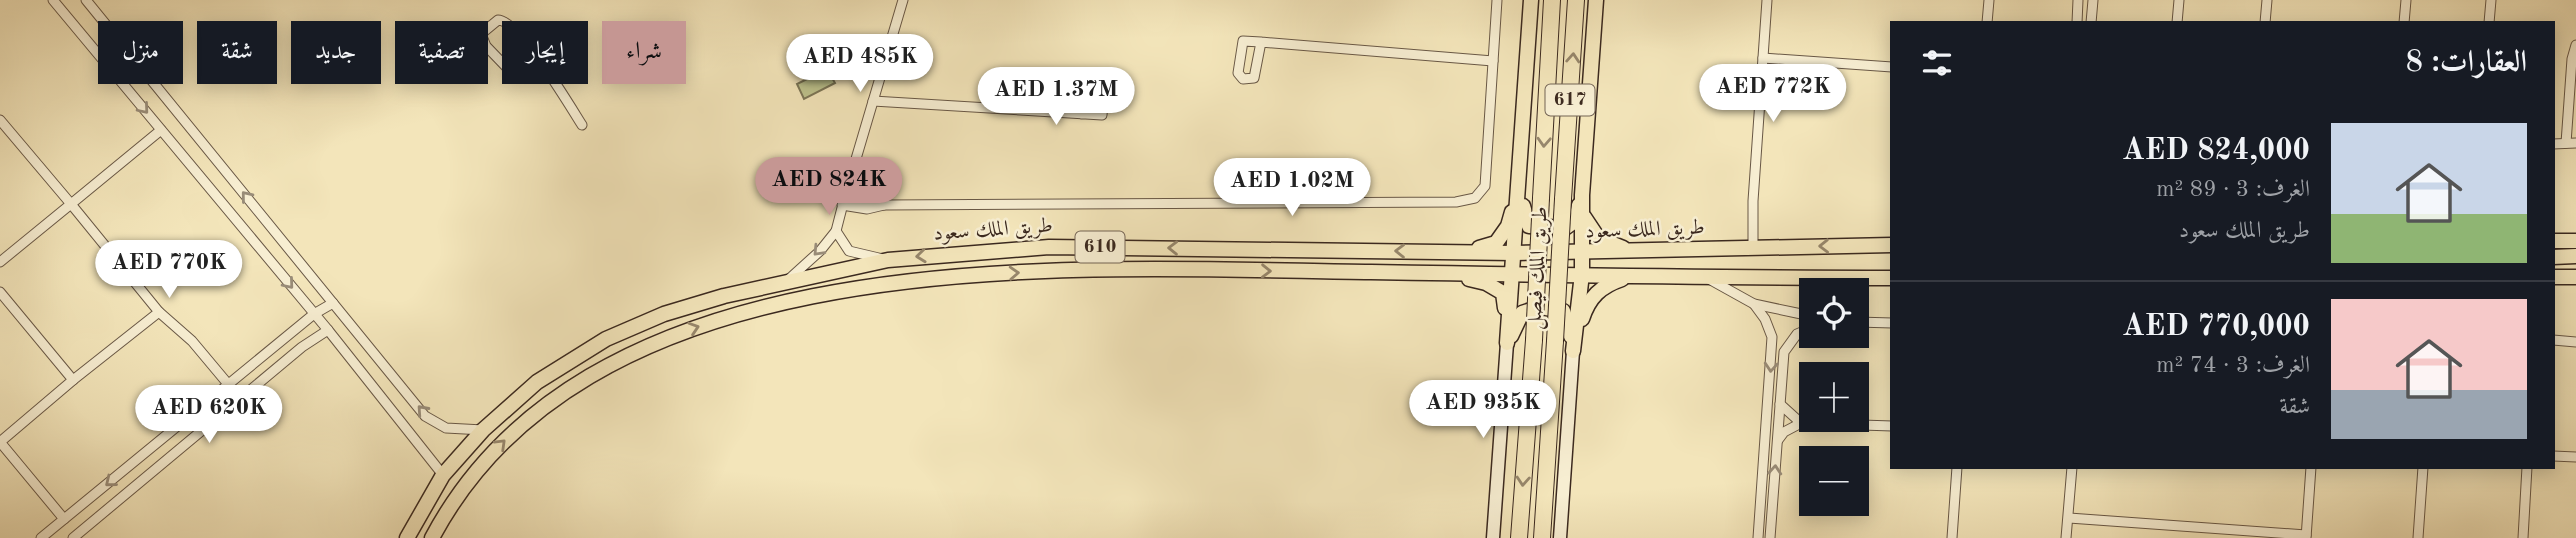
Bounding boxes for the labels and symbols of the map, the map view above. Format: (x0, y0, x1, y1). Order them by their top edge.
pin: AED 485K (788, 34, 932, 94)
one-way arrow (1565, 52, 1580, 63)
pin: AED 772K (1701, 64, 1845, 124)
pin: AED 1.37M (976, 68, 1136, 127)
road number: 617 (1546, 85, 1594, 116)
one-way arrow (136, 101, 148, 114)
one-way arrow (1537, 136, 1552, 147)
pin: AED 824K (757, 158, 901, 217)
pin: AED 1.02M (1212, 158, 1372, 218)
one-way arrow (242, 192, 254, 205)
street label: طريق الملك فيصل (1524, 206, 1555, 330)
street label: طريق الملك سعود (933, 215, 1054, 246)
street label: طريق الملك سعود (1585, 217, 1705, 244)
road number: 610 (1076, 232, 1124, 262)
one-way arrow (1818, 238, 1829, 253)
pin: AED 770K (97, 240, 241, 300)
one-way arrow (1167, 241, 1178, 256)
one-way arrow (814, 243, 827, 256)
one-way arrow (1394, 244, 1405, 259)
one-way arrow (915, 248, 926, 263)
one-way arrow (1261, 263, 1271, 279)
one-way arrow (1009, 265, 1020, 280)
one-way arrow (281, 276, 293, 289)
one-way arrow (687, 322, 700, 336)
one-way arrow (1764, 361, 1779, 372)
pin: AED 935K (1411, 380, 1555, 440)
pin: AED 620K (137, 386, 281, 445)
one-way arrow (417, 405, 430, 418)
one-way arrow (493, 440, 506, 453)
one-way arrow (1767, 464, 1782, 475)
one-way arrow (105, 473, 117, 486)
one-way arrow (1516, 476, 1531, 487)

